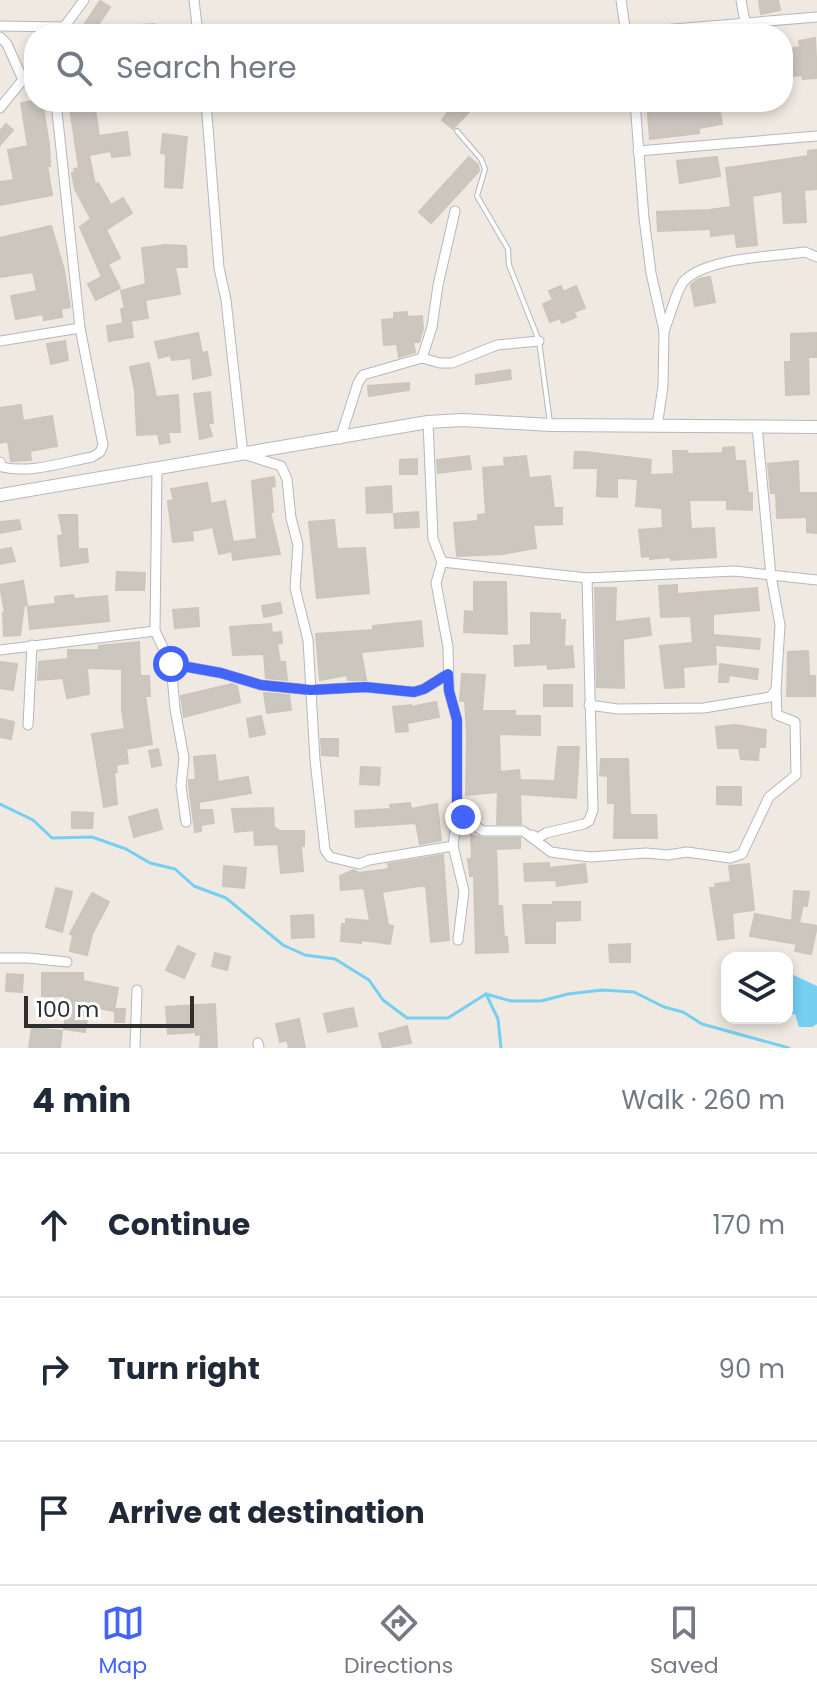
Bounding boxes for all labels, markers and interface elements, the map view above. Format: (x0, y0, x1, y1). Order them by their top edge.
search box (24, 24, 793, 112)
icon: search (52, 46, 96, 90)
text: Search here (116, 46, 297, 89)
route start (153, 646, 189, 682)
route end (445, 799, 481, 835)
map controls (721, 952, 793, 1024)
button: layers (721, 952, 793, 1024)
scale bar (24, 992, 194, 1028)
text: 100 m (36, 994, 99, 1025)
text: 4 min (32, 1076, 131, 1124)
text: Walk · 260 m (621, 1082, 785, 1118)
icon: ahead (32, 1203, 76, 1247)
text: Continue (108, 1203, 250, 1246)
text: 170 m (712, 1207, 785, 1243)
icon: right (32, 1347, 76, 1391)
text: Turn right (108, 1347, 260, 1390)
text: 90 m (719, 1351, 785, 1387)
icon: arrive (32, 1491, 76, 1535)
text: Arrive at destination (108, 1491, 425, 1534)
tab: Map (98, 1601, 147, 1682)
tab: Directions (344, 1601, 453, 1682)
tab: Saved (650, 1601, 719, 1682)

